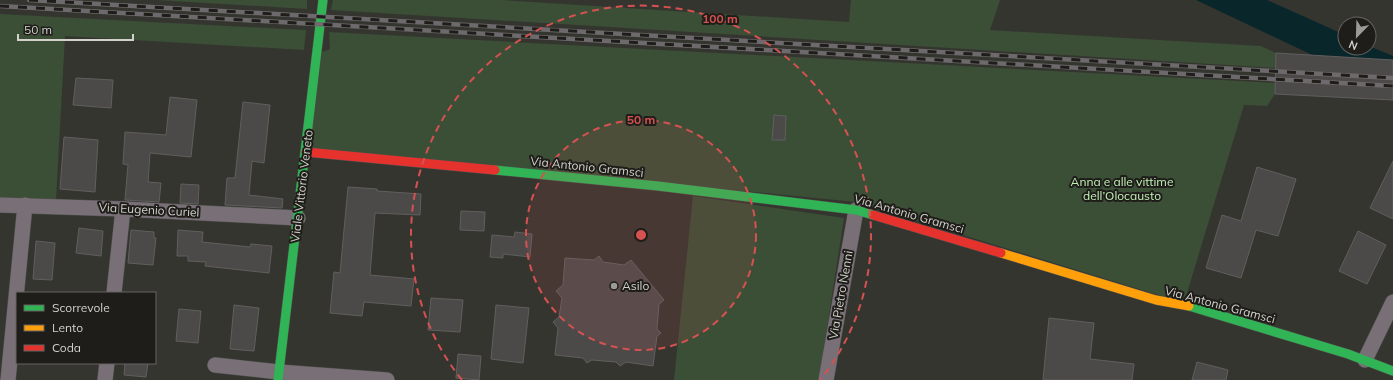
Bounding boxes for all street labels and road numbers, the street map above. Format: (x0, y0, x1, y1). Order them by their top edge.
street label: Viale Vittorio Veneto (287, 129, 316, 243)
street label: Via Antonio Gramsci (530, 153, 645, 180)
street label: Via Antonio Gramsci (852, 191, 966, 236)
street label: Via Eugenio Curiel (98, 199, 200, 220)
street label: Via Pietro Nenni (825, 249, 856, 340)
street label: Via Antonio Gramsci (1163, 283, 1277, 327)

